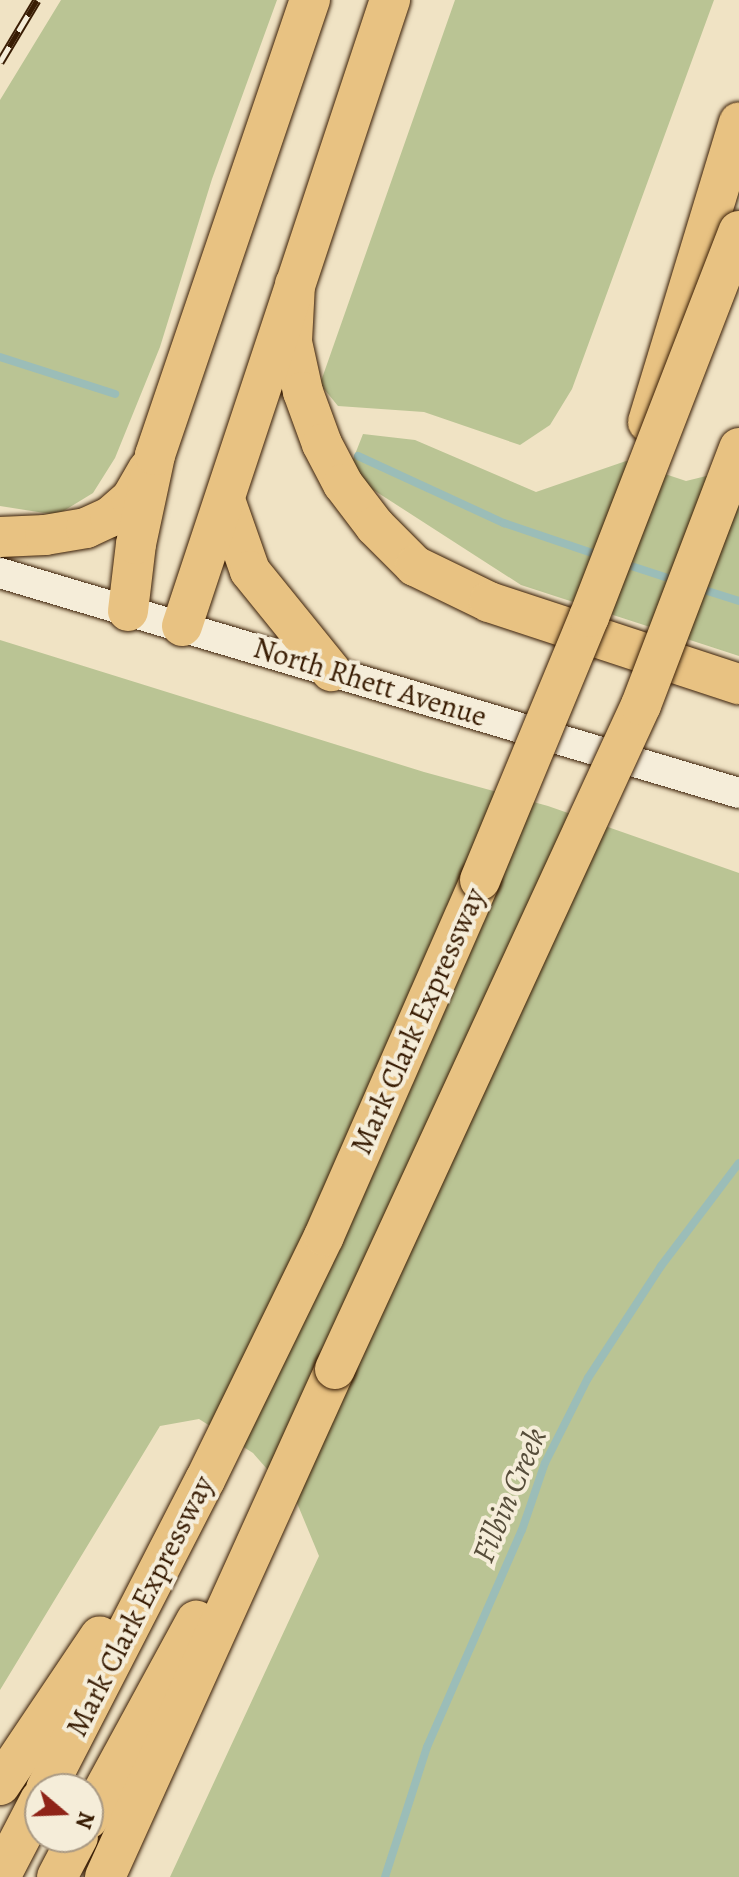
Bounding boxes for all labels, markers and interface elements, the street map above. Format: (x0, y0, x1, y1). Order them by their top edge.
street label: North Rhett Avenue (249, 629, 491, 735)
street label: Mark Clark Expressway (343, 882, 493, 1160)
water label: Filbin Creek (464, 1422, 554, 1568)
street label: Mark Clark Expressway (59, 1470, 221, 1742)
north arrow (24, 1773, 104, 1853)
text: N (68, 1808, 102, 1833)

